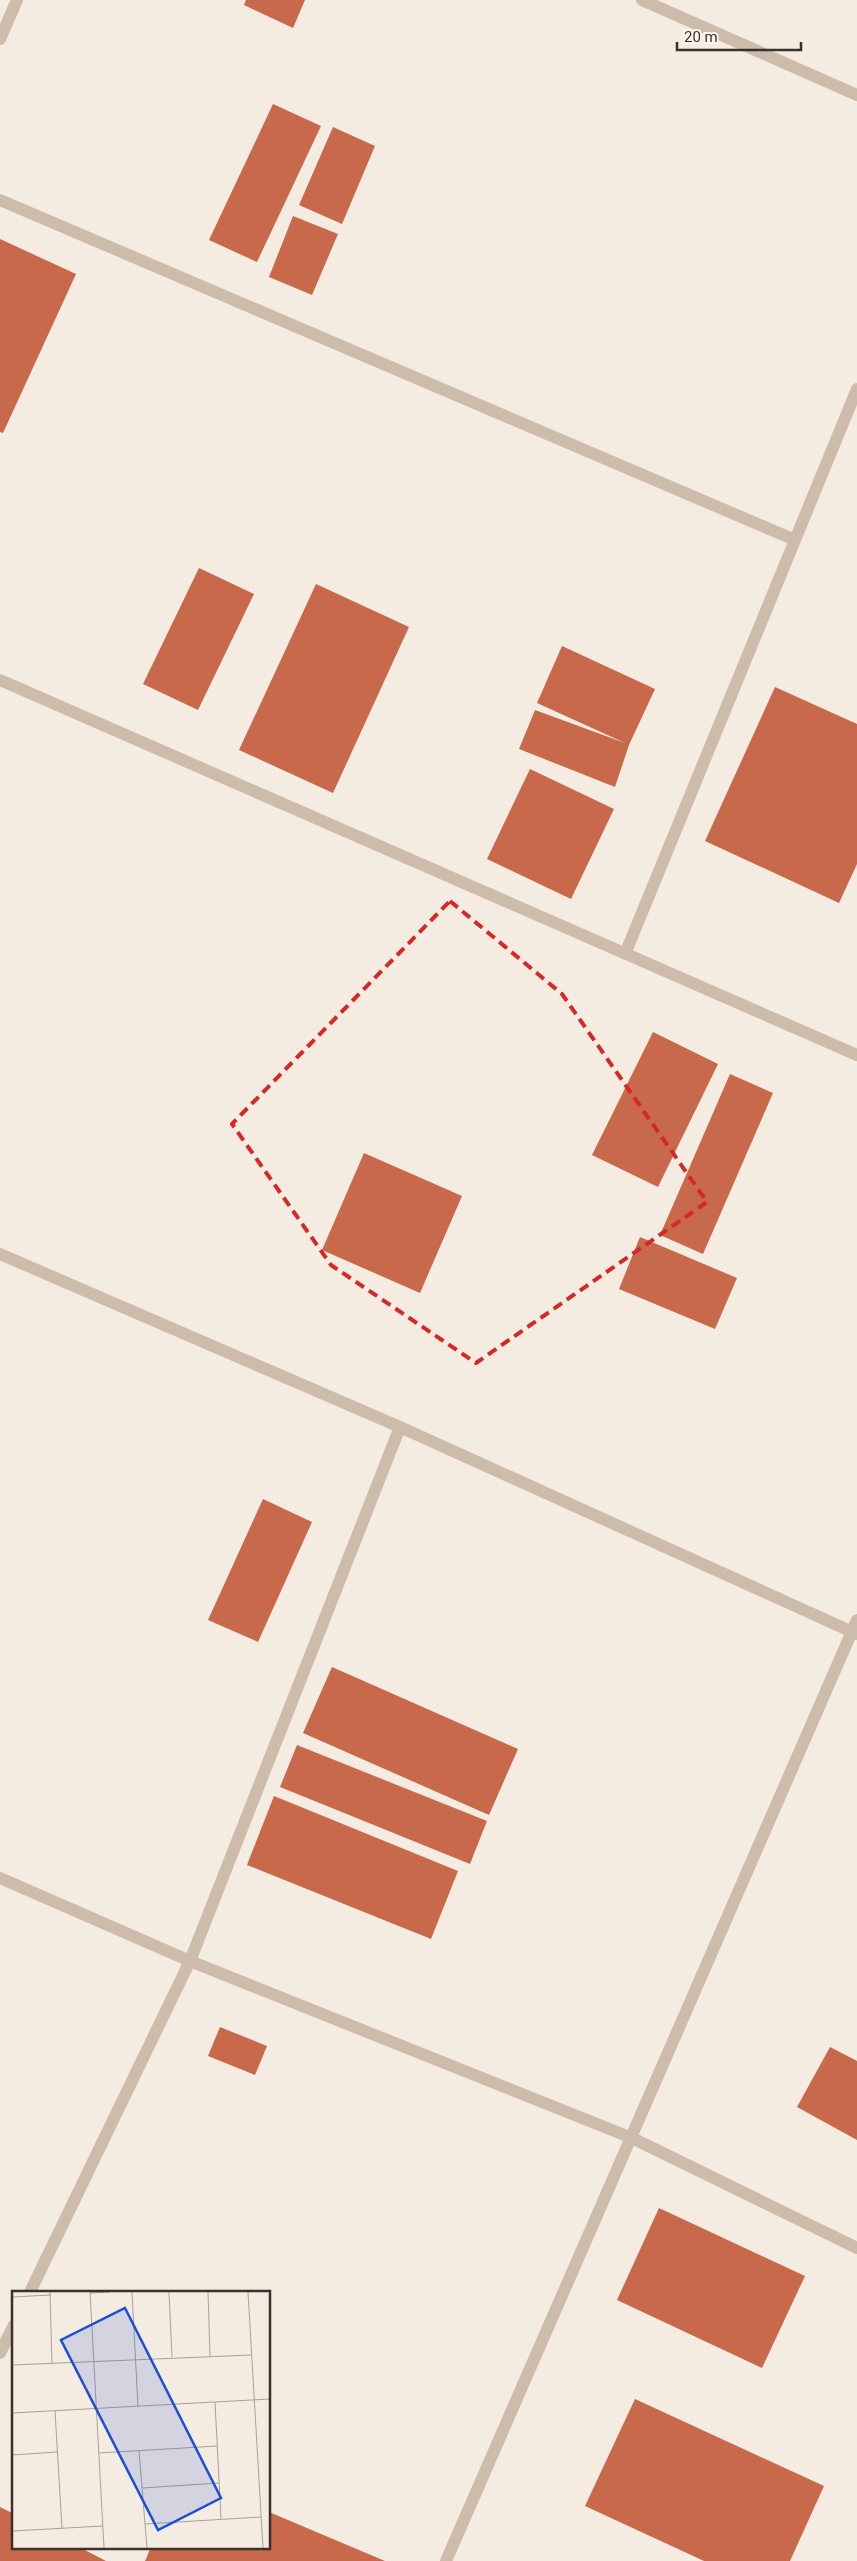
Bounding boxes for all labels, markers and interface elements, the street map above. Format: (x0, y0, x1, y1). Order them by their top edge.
scale bar (677, 20, 801, 52)
text: 20 m (684, 28, 718, 46)
inset map (12, 2291, 270, 2548)

